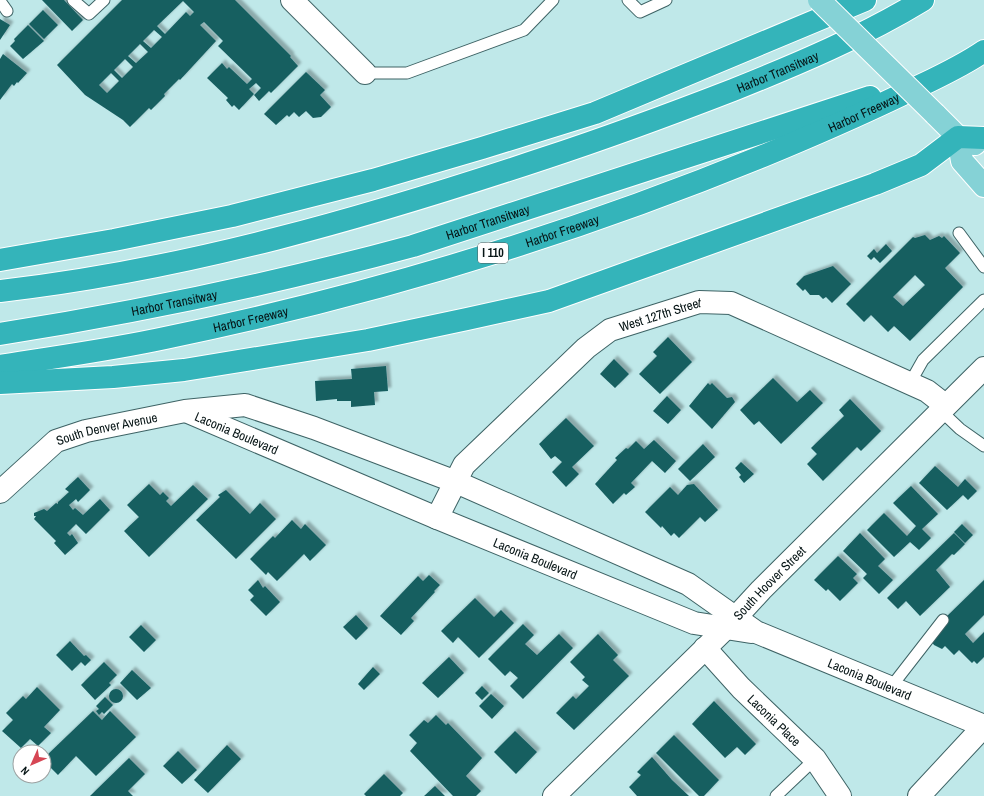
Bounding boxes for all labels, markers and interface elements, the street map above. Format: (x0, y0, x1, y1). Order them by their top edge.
street label: Harbor Transitway (734, 47, 822, 96)
street label: Harbor Freeway (825, 88, 903, 136)
street label: Harbor Transitway (444, 200, 532, 243)
street label: Harbor Freeway (523, 210, 602, 251)
road number: I 110 (478, 243, 508, 263)
street label: Harbor Transitway (130, 285, 219, 319)
street label: West 127th Street (617, 293, 701, 335)
street label: Harbor Freeway (211, 302, 290, 336)
street label: Laconia Boulevard (192, 407, 281, 458)
street label: South Denver Avenue (54, 408, 159, 449)
street label: Laconia Boulevard (491, 534, 580, 583)
street label: South Hoover Street (729, 542, 809, 623)
street label: Laconia Boulevard (825, 654, 914, 704)
street label: Laconia Place (744, 690, 805, 750)
north arrow (12, 744, 52, 784)
text: N (18, 764, 32, 778)

